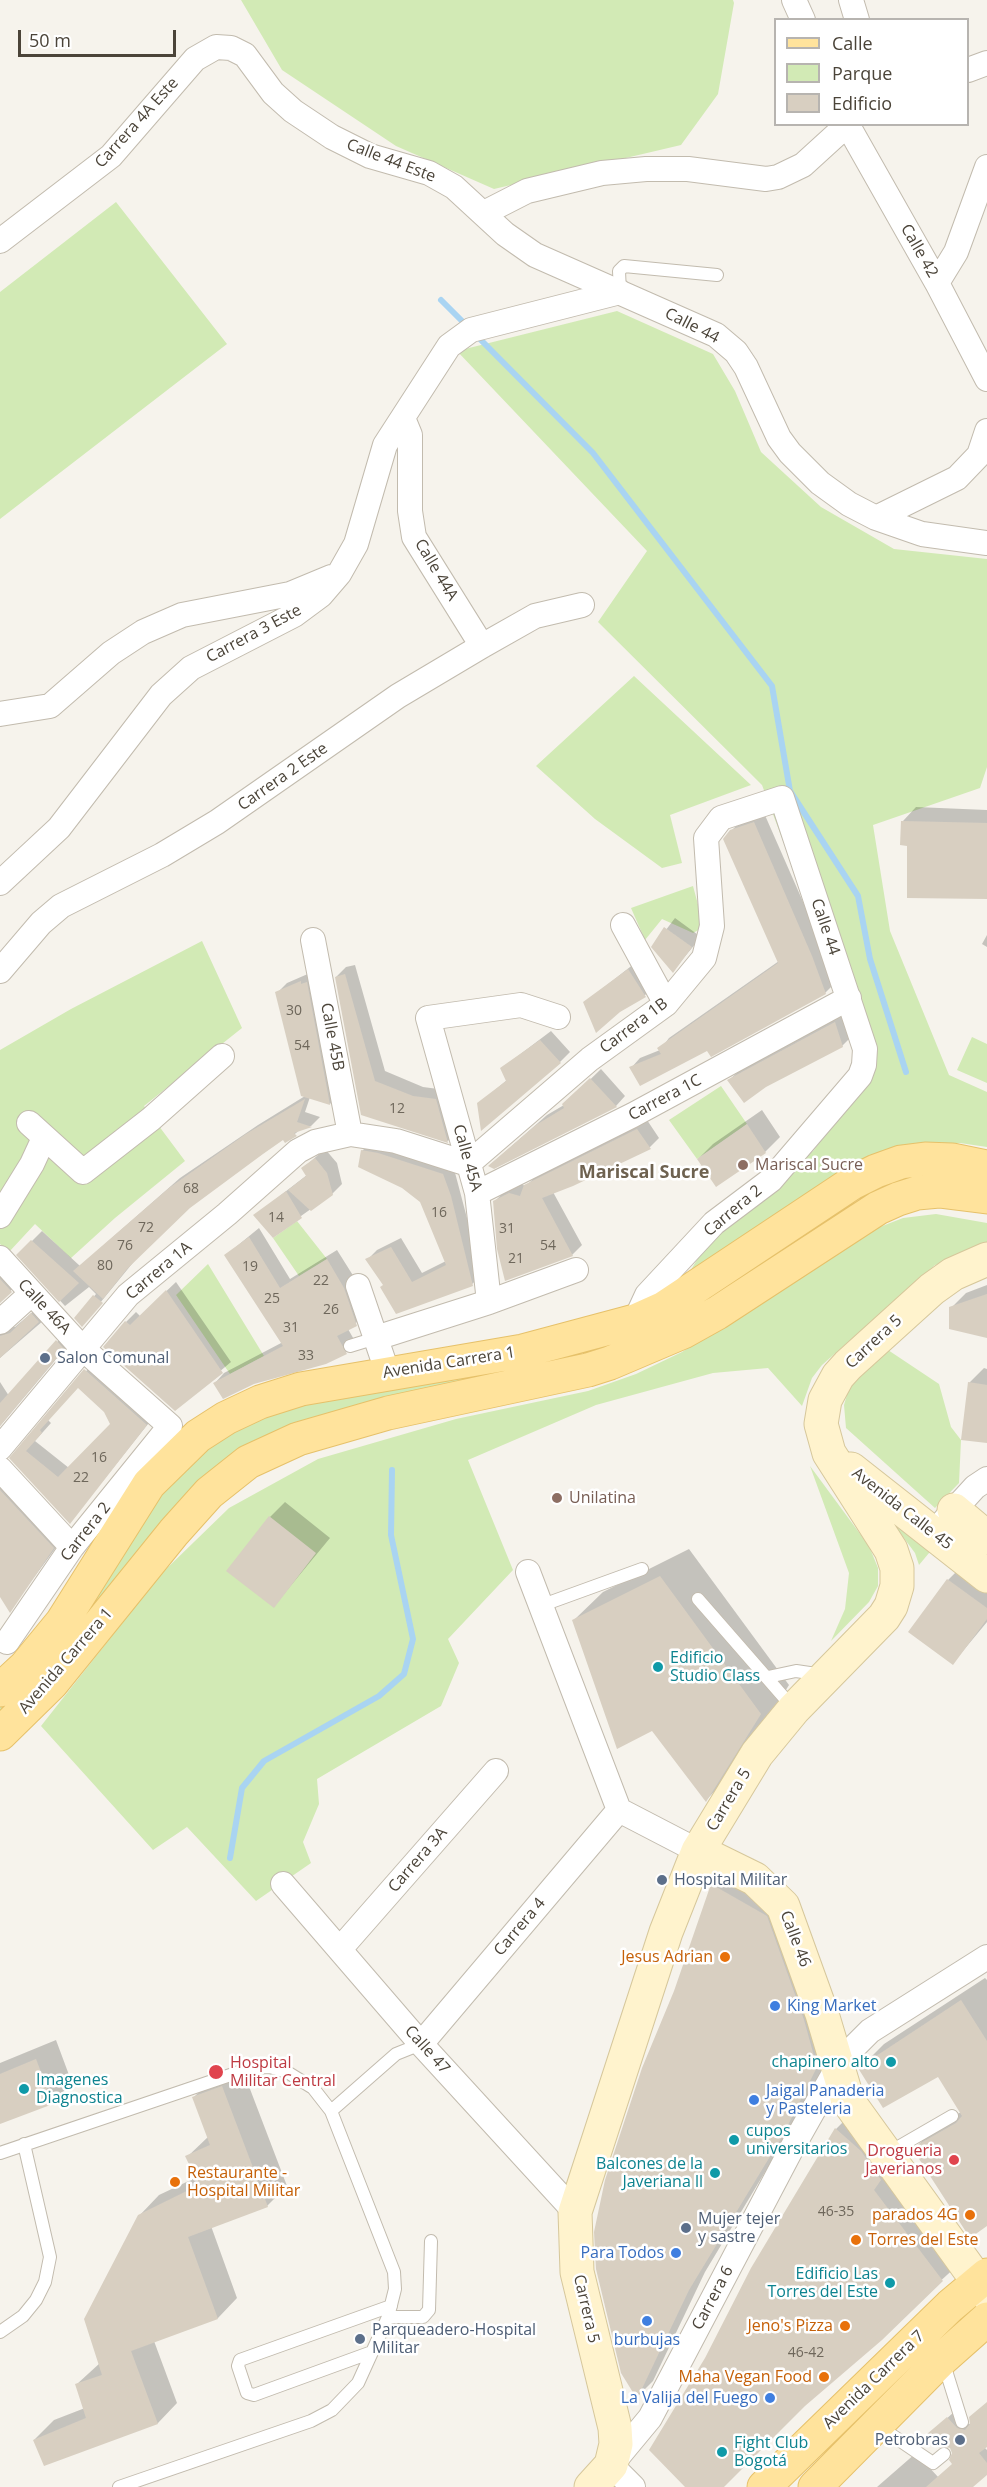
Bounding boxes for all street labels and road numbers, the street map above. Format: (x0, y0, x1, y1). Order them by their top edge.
street label: Carrera 4A Este (91, 74, 183, 172)
street label: Calle 44 Este (344, 135, 438, 187)
street label: Calle 42 (896, 221, 942, 281)
street label: Calle 44 (662, 304, 722, 348)
street label: Calle 44A (410, 536, 462, 604)
street label: Carrera 3 Este (203, 601, 305, 667)
street label: Carrera 2 Este (234, 739, 332, 815)
street label: Calle 44 (806, 896, 844, 958)
street label: Carrera 1B (596, 994, 672, 1058)
street label: Calle 45B (316, 1001, 348, 1073)
street label: Carrera 1C (625, 1071, 705, 1125)
street label: Calle 45A (448, 1122, 486, 1194)
street label: Carrera 2 (700, 1181, 766, 1241)
street label: Carrera 1A (122, 1238, 196, 1304)
street label: Calle 46A (14, 1275, 74, 1339)
street label: Carrera 5 (842, 1311, 906, 1373)
street label: Avenida Carrera 1 (382, 1343, 516, 1383)
street label: Avenida Calle 45 (848, 1464, 956, 1554)
street label: Carrera 2 (57, 1499, 115, 1565)
street label: Avenida Carrera 1 (15, 1604, 117, 1718)
street label: Carrera 5 (703, 1765, 755, 1835)
street label: Carrera 3A (385, 1824, 451, 1896)
street label: Carrera 4 (490, 1894, 550, 1960)
street label: Calle 46 (776, 1908, 814, 1970)
street label: Calle 47 (400, 2022, 454, 2078)
street label: Carrera 6 (688, 2263, 738, 2333)
street label: Carrera 5 (569, 2273, 603, 2345)
street label: Avenida Carrera 7 (819, 2327, 929, 2433)

